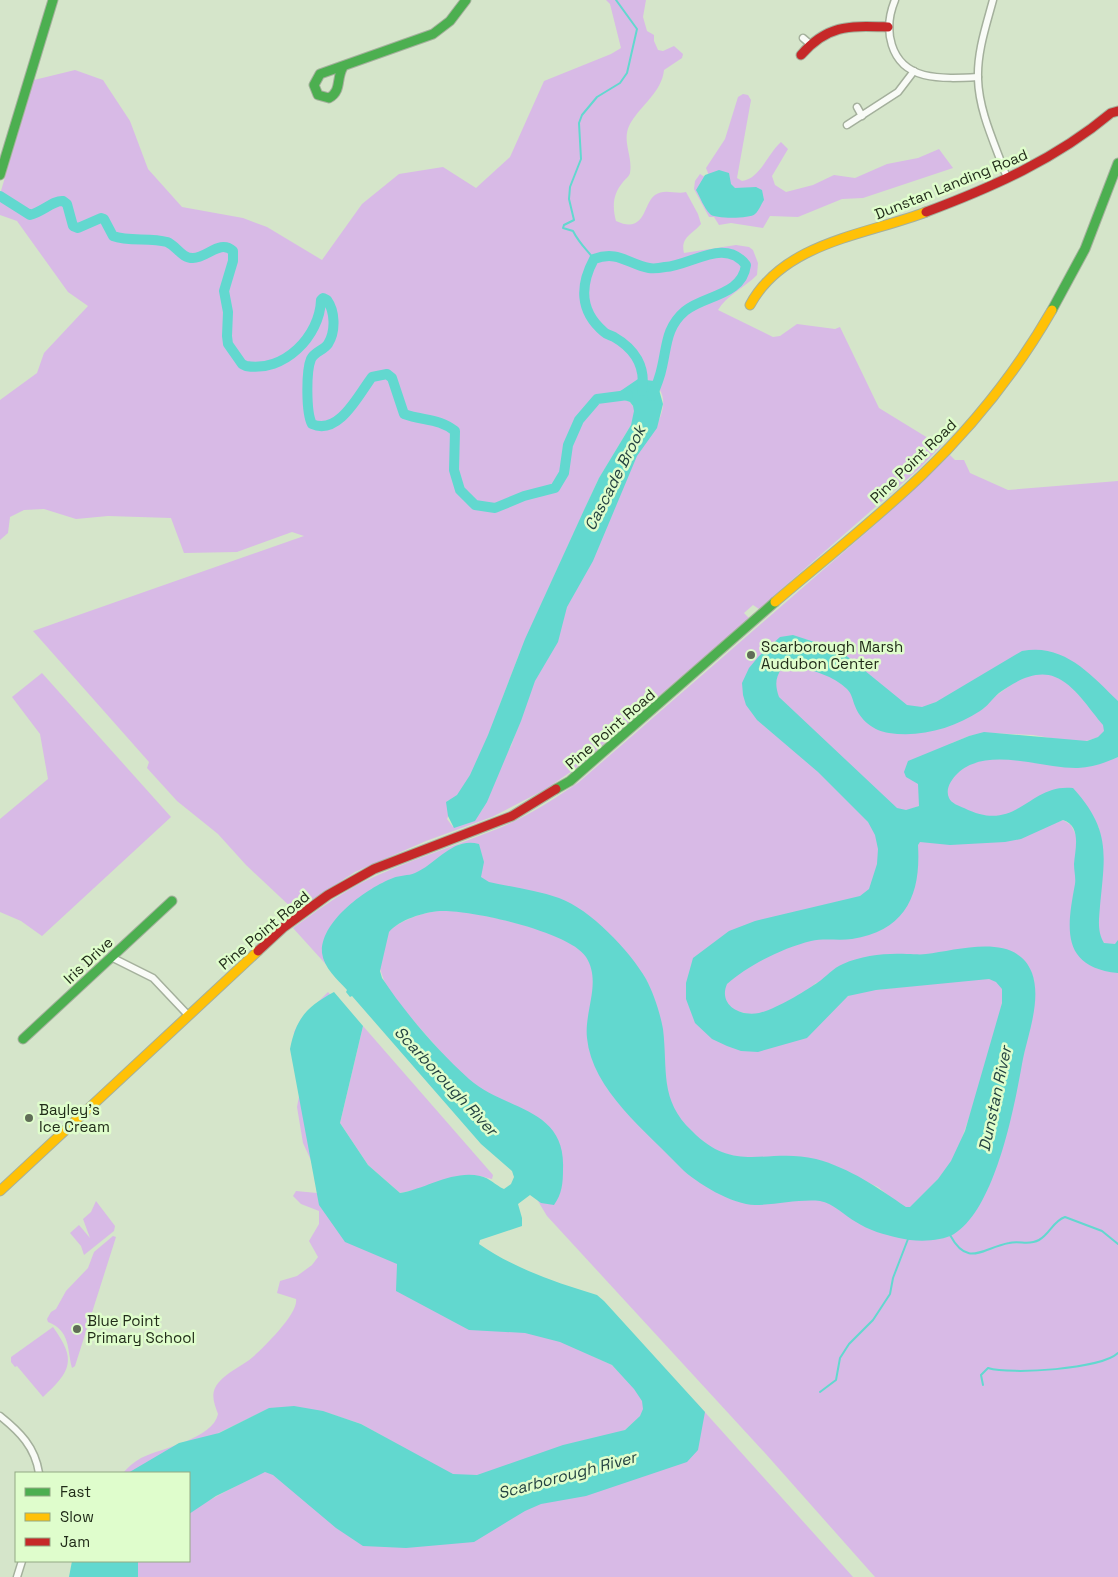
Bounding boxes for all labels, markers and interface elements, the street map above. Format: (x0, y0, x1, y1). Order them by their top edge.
street label: Dunstan Landing Road (872, 145, 1030, 223)
street label: Pine Point Road (866, 415, 960, 507)
water label: Cascade Brook (580, 420, 652, 534)
place label: Scarborough Marsh Audubon Center (761, 637, 903, 673)
marker: Scarborough Marsh Audubon Center (745, 649, 757, 661)
street label: Pine Point Road (561, 685, 659, 773)
street label: Pine Point Road (215, 886, 313, 974)
street label: Iris Drive (59, 932, 117, 988)
water label: Scarborough River (390, 1022, 504, 1142)
water label: Dunstan River (974, 1043, 1017, 1153)
place label: Bayley's Ice Cream (39, 1100, 110, 1136)
marker: Bayley's Ice Cream (23, 1112, 35, 1124)
place label: Blue Point Primary School (87, 1311, 195, 1347)
marker: Blue Point Primary School (71, 1323, 83, 1335)
water label: Scarborough River (496, 1446, 640, 1504)
legend (15, 1472, 190, 1562)
text: Fast (60, 1482, 91, 1501)
text: Slow (60, 1507, 94, 1526)
text: Jam (60, 1532, 90, 1551)

